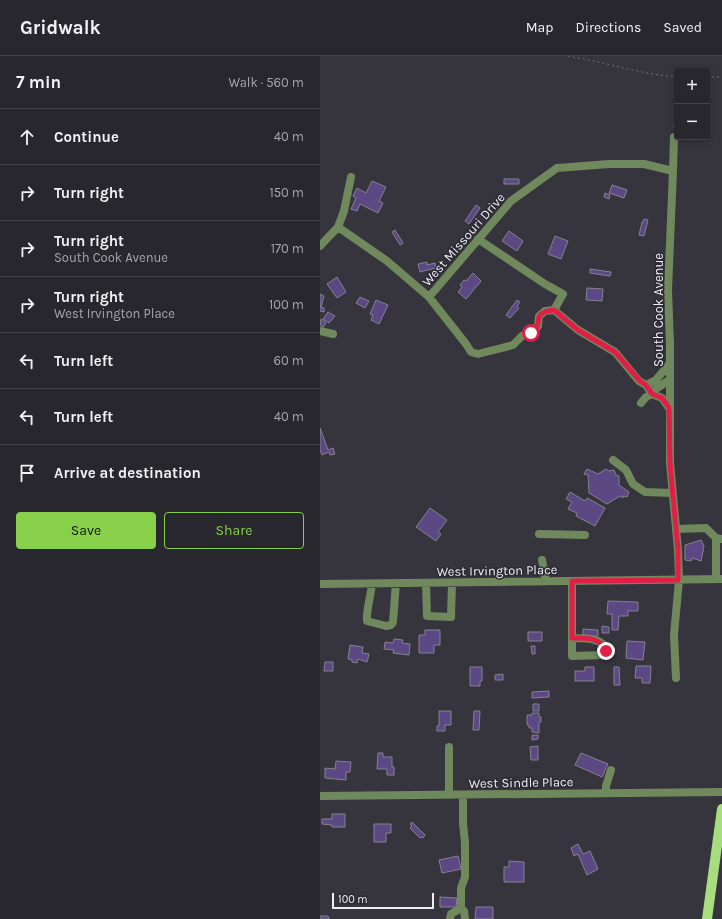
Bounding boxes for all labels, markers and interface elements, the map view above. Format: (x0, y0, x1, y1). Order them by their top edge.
text: Gridwalk (20, 17, 101, 39)
text: Map (526, 19, 554, 36)
text: Directions (576, 19, 641, 36)
text: Saved (663, 19, 702, 36)
map controls (674, 68, 710, 140)
button: + (674, 68, 710, 104)
text: 7 min (16, 72, 61, 92)
text: Walk · 560 m (228, 75, 304, 90)
button: − (674, 104, 710, 140)
icon: ahead (16, 126, 38, 148)
text: Continue (54, 128, 119, 146)
text: 40 m (274, 129, 304, 144)
icon: right (16, 182, 38, 204)
text: Turn right (54, 184, 124, 202)
text: 150 m (269, 185, 304, 200)
street label: West Missouri Drive (419, 190, 508, 289)
text: Turn right (54, 232, 124, 250)
icon: right (16, 238, 38, 260)
text: 170 m (271, 241, 304, 256)
text: South Cook Avenue (54, 250, 168, 265)
street label: South Cook Avenue (651, 253, 666, 367)
text: Turn right (54, 288, 124, 306)
icon: right (16, 294, 38, 316)
text: 100 m (269, 297, 304, 312)
text: West Irvington Place (54, 306, 175, 321)
route start (522, 324, 540, 342)
icon: left (16, 350, 38, 372)
text: Turn left (54, 352, 113, 370)
text: 60 m (274, 353, 304, 368)
icon: left (16, 406, 38, 428)
text: Turn left (54, 408, 113, 426)
text: 40 m (274, 409, 304, 424)
icon: arrive (16, 462, 38, 484)
text: Arrive at destination (54, 464, 201, 482)
button: Save (16, 512, 156, 549)
button: Share (164, 512, 304, 549)
street label: West Irvington Place (436, 562, 558, 579)
route end (597, 642, 615, 660)
street label: West Sindle Place (469, 774, 574, 791)
scale bar (332, 891, 434, 910)
text: 100 m (338, 893, 368, 906)

